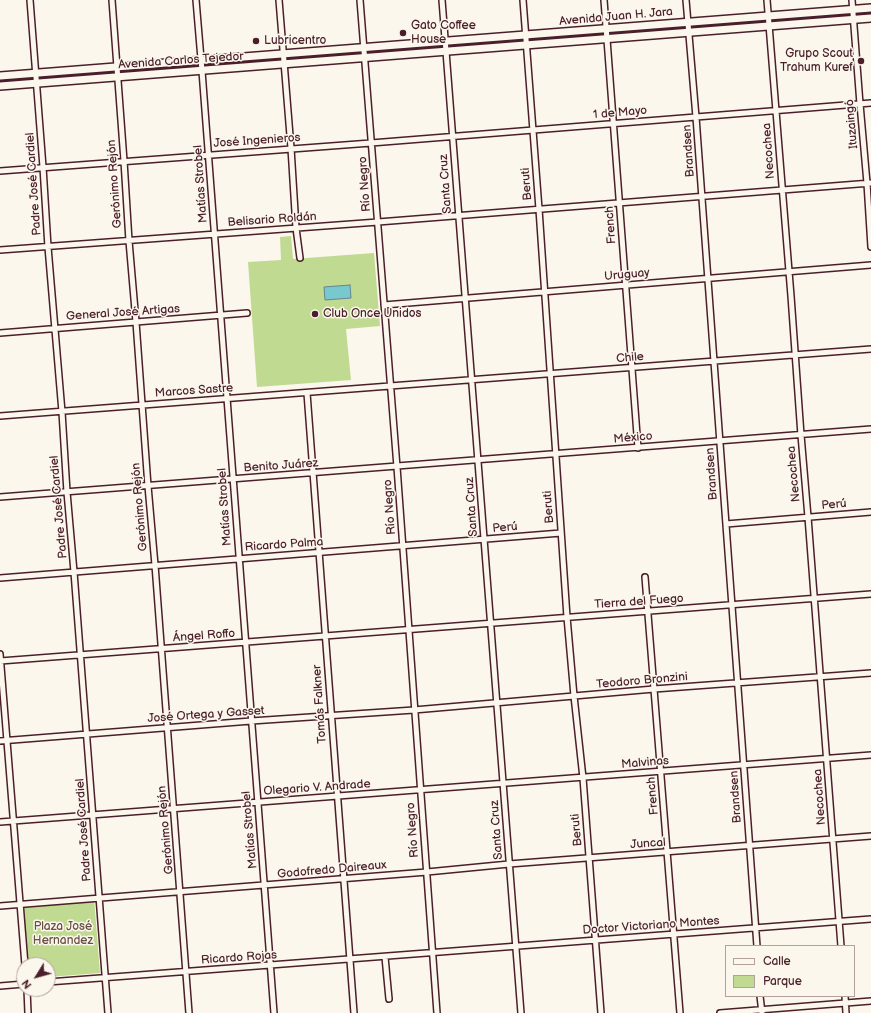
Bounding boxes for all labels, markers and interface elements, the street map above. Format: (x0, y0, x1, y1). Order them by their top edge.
street label: Avenida Juan H. Jara (559, 5, 673, 29)
place label: Gato Coffee House (411, 19, 476, 47)
marker: Gato Coffee House (398, 28, 408, 38)
place label: Lubricentro (264, 34, 326, 48)
marker: Lubricentro (251, 36, 261, 46)
place label: Grupo Scout Trahum Kuref (780, 47, 853, 75)
street label: Avenida Carlos Tejedor (118, 49, 244, 73)
marker: Grupo Scout Trahum Kuref (856, 56, 866, 66)
street label: Ituzaingó (843, 99, 861, 149)
street label: 1 de Mayo (592, 103, 648, 123)
street label: Necochea (760, 122, 778, 180)
street label: Brandsen (680, 124, 698, 178)
street label: José Ingenieros (213, 131, 301, 151)
street label: Padre José Cardiel (23, 132, 45, 236)
street label: Gerónimo Rejón (105, 139, 125, 229)
street label: Matías Strobel (191, 145, 211, 223)
street label: Santa Cruz (437, 154, 455, 214)
street label: Río Negro (356, 156, 374, 212)
street label: Beruti (519, 167, 535, 201)
street label: French (602, 205, 620, 245)
street label: Belisario Roldán (227, 210, 317, 230)
street label: Uruguay (604, 266, 650, 284)
street label: General José Artigas (66, 302, 180, 324)
place label: Club Once Unidos (323, 307, 422, 321)
marker: Club Once Unidos (310, 309, 320, 319)
street label: Chile (616, 350, 644, 366)
street label: Marcos Sastre (154, 381, 234, 401)
street label: México (613, 429, 653, 447)
street label: Necochea (784, 445, 804, 503)
street label: Brandsen (703, 447, 721, 501)
street label: Padre José Cardiel (47, 455, 71, 559)
street label: Benito Juárez (243, 456, 319, 476)
street label: Gerónimo Rejón (129, 462, 151, 552)
street label: Matías Strobel (215, 468, 235, 546)
street label: Santa Cruz (463, 477, 481, 537)
street label: Río Negro (381, 479, 399, 535)
street label: Beruti (541, 490, 557, 524)
street label: Perú (821, 497, 847, 513)
street label: Perú (492, 520, 518, 536)
street label: Ricardo Palma (244, 535, 324, 555)
street label: Tierra del Fuego (594, 592, 684, 612)
street label: Ángel Roffo (172, 627, 236, 645)
street label: Tomás Falkner (310, 664, 330, 744)
street label: Teodoro Bronzini (596, 670, 688, 692)
street label: José Ortega y Gasset (147, 704, 265, 726)
street label: Malvinas (621, 754, 669, 772)
street label: Necochea (811, 768, 829, 826)
street label: Brandsen (727, 770, 745, 824)
street label: French (644, 776, 662, 816)
street label: Olegario V. Andrade (263, 777, 371, 799)
street label: Padre José Cardiel (73, 778, 95, 882)
street label: Gerónimo Rejón (155, 785, 177, 875)
street label: Matías Strobel (239, 790, 261, 870)
street label: Santa Cruz (488, 800, 506, 860)
street label: Río Negro (404, 802, 422, 858)
street label: Beruti (568, 813, 586, 847)
street label: Juncal (630, 836, 666, 852)
street label: Godofredo Daireaux (277, 858, 387, 882)
street label: Doctor Victoriano Montes (582, 914, 720, 938)
park label: Plaza José Hernandez (33, 920, 93, 948)
legend (725, 945, 855, 997)
street label: Ricardo Rojas (200, 948, 278, 968)
text: Calle (763, 954, 791, 969)
north arrow (16, 957, 56, 997)
text: Parque (763, 974, 802, 989)
text: N (19, 977, 34, 991)

